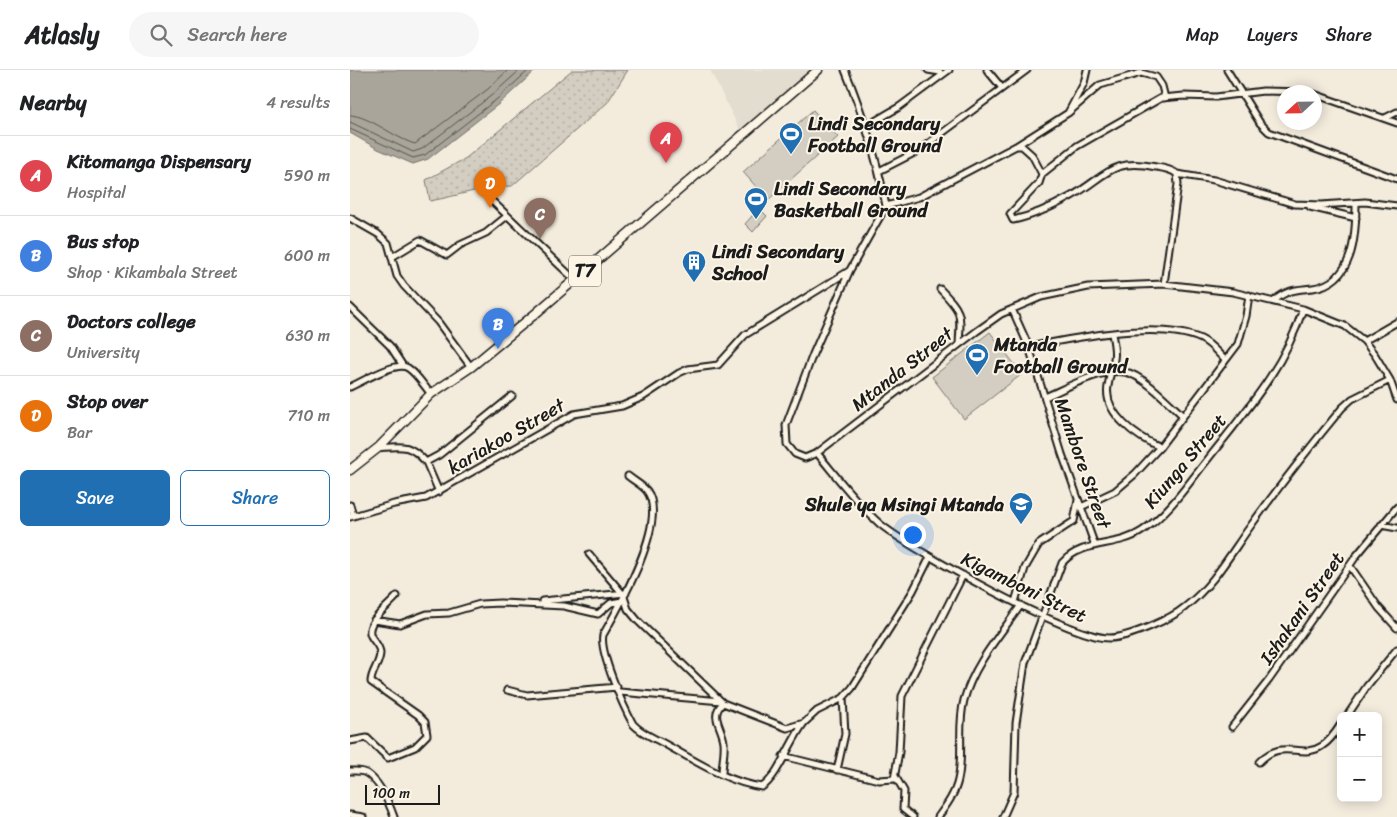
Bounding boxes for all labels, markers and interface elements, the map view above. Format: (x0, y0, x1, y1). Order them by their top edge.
search box (129, 12, 479, 57)
text: Atlasly (25, 14, 99, 56)
text: Search here (187, 18, 287, 51)
text: Map (1186, 19, 1219, 51)
text: Layers (1247, 19, 1298, 51)
text: Share (1326, 19, 1372, 51)
icon: search (147, 21, 175, 49)
text: Nearby (20, 84, 86, 122)
north arrow (1277, 85, 1322, 130)
text: 4 results (266, 88, 330, 117)
place label: Lindi Secondary Football Ground (807, 107, 943, 162)
sports icon: Lindi Secondary Football Ground (778, 121, 804, 155)
pin: A (650, 122, 682, 163)
text: Kitomanga Dispensary (67, 145, 251, 178)
text: A (31, 161, 41, 190)
text: 590 m (284, 161, 330, 190)
pin: D (474, 167, 506, 208)
place label: Lindi Secondary Basketball Ground (774, 172, 929, 227)
text: Hospital (67, 178, 126, 207)
sports icon: Lindi Secondary Basketball Ground (743, 186, 769, 220)
pin: C (524, 198, 556, 239)
text: Bus stop (67, 225, 139, 258)
place label: Lindi Secondary School (711, 235, 845, 290)
text: B (31, 241, 41, 270)
text: 600 m (284, 241, 330, 270)
building icon: Lindi Secondary School (681, 249, 707, 283)
road number: T7 (569, 256, 601, 287)
text: Shop · Kikambala Street (67, 258, 237, 287)
text: Doctors college (67, 305, 196, 338)
pin: B (482, 308, 514, 349)
street label: Mtanda Street (844, 317, 962, 420)
text: C (31, 321, 41, 350)
text: 630 m (286, 321, 330, 350)
place label: Mtanda Football Ground (993, 328, 1129, 383)
text: University (67, 338, 140, 367)
sports icon: Mtanda Football Ground (964, 342, 990, 376)
text: Stop over (67, 385, 147, 418)
street label: kariakoo Street (441, 388, 572, 483)
street label: Mambore Street (1045, 393, 1121, 534)
text: D (31, 401, 41, 430)
text: 710 m (287, 401, 330, 430)
street label: Kiunga Street (1135, 406, 1235, 516)
text: Bar (67, 418, 92, 447)
button: Save (20, 470, 170, 526)
button: Share (180, 470, 330, 526)
place label: Shule ya Msingi Mtanda (804, 488, 1004, 521)
school or university icon: Shule ya Msingi Mtanda (1008, 491, 1034, 525)
your location (900, 522, 926, 548)
street label: Kigamboni Stret (955, 542, 1093, 632)
street label: Ishakani Street (1250, 545, 1353, 672)
map controls (1337, 712, 1382, 802)
button: + (1337, 712, 1382, 757)
button: − (1337, 757, 1382, 802)
text: 100 m (372, 781, 410, 806)
scale bar (365, 782, 440, 805)

